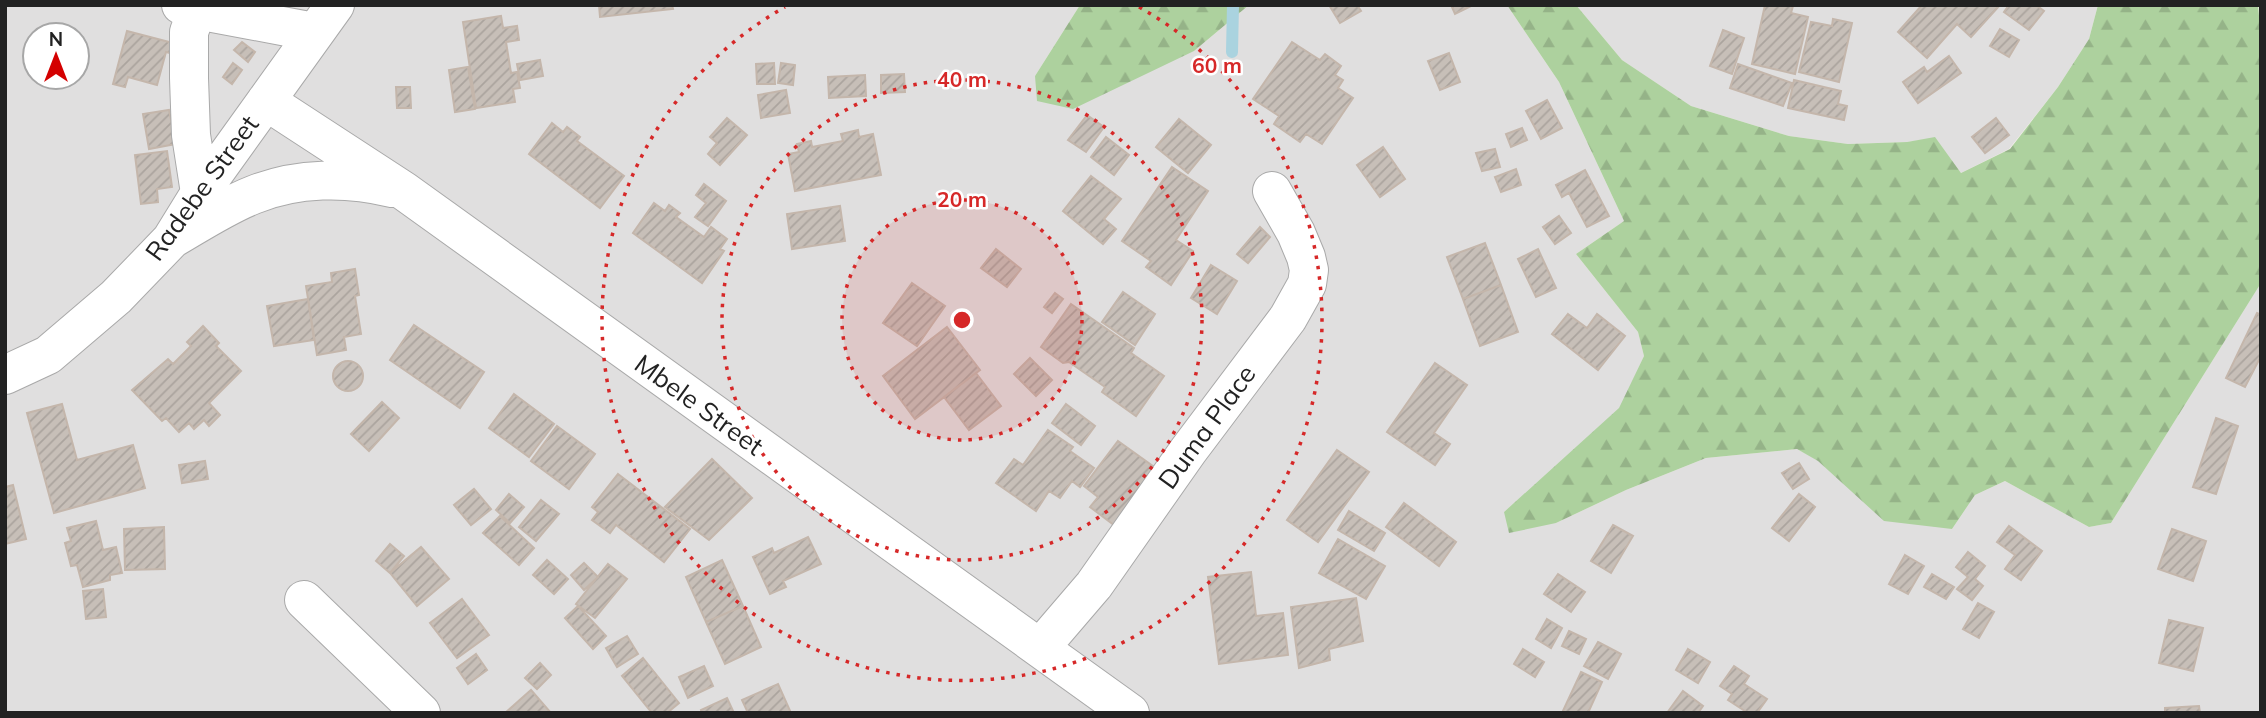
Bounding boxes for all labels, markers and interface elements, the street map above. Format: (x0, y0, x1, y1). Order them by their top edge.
north arrow (21, 21, 91, 91)
text: N (49, 27, 63, 51)
text: 60 m (1192, 52, 1242, 78)
text: 40 m (937, 66, 987, 92)
street label: Radebe Street (138, 109, 265, 267)
text: 20 m (937, 186, 987, 212)
centre of rings (950, 308, 974, 332)
street label: Mbele Street (628, 347, 770, 462)
street label: Duma Place (1151, 358, 1263, 495)

